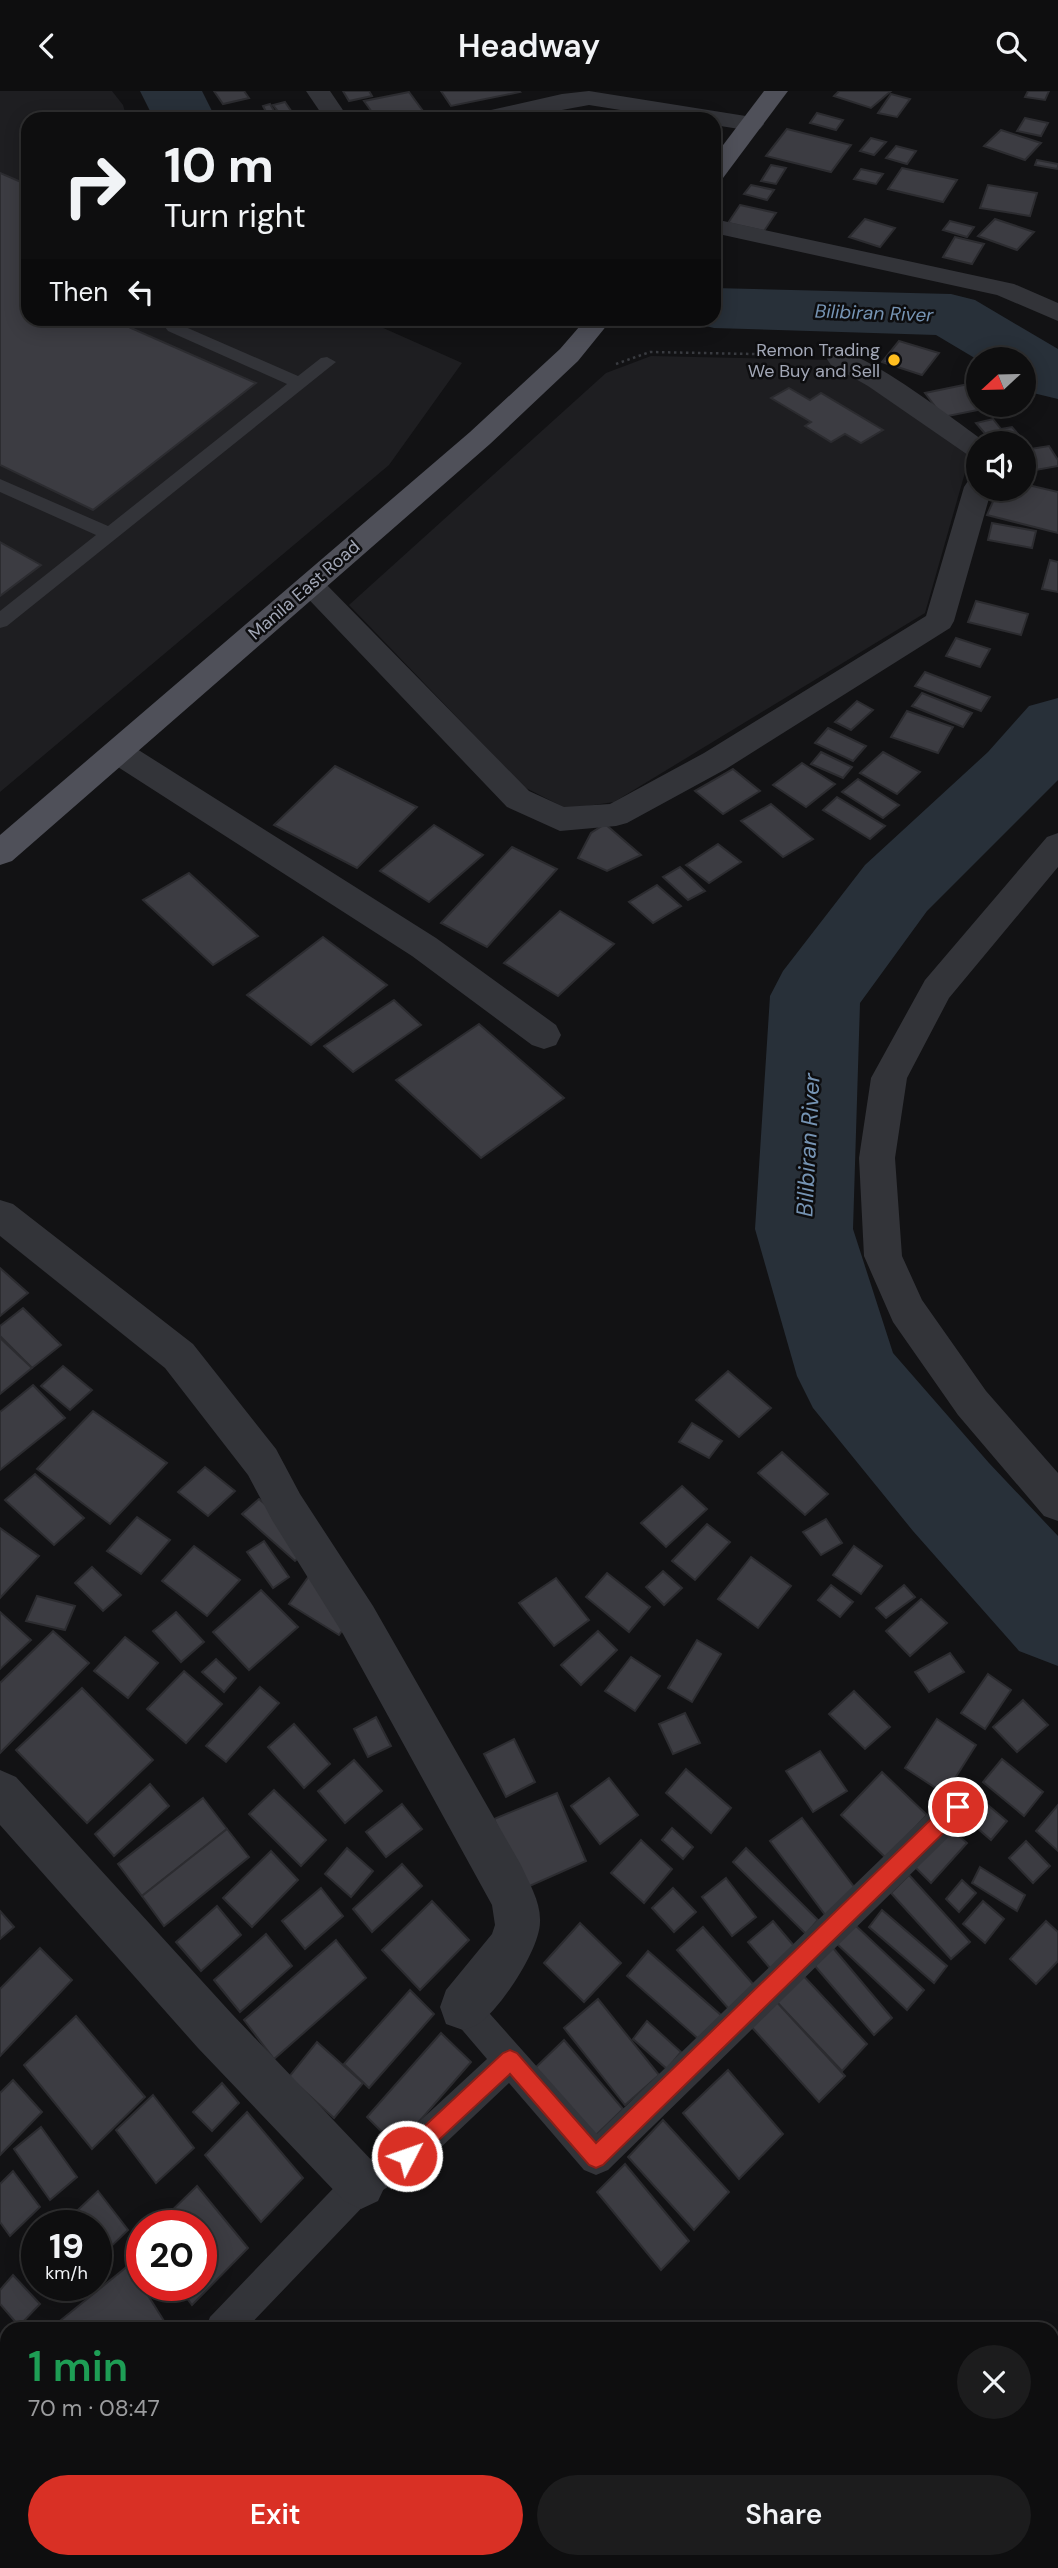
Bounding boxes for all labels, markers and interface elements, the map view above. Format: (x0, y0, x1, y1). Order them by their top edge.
text: Headway (458, 25, 600, 67)
icon: back (28, 27, 66, 65)
icon: search (992, 27, 1030, 65)
text: 10 m (164, 133, 274, 197)
icon: right (49, 140, 140, 231)
text: Turn right (164, 195, 306, 237)
icon: left (122, 273, 160, 311)
text: Then (49, 275, 108, 309)
water label: Bilibiran River (814, 298, 935, 328)
place label: Remon Trading We Buy and Sell (748, 338, 880, 383)
north arrow (966, 347, 1036, 417)
map controls (966, 347, 1036, 501)
marker: Remon Trading We Buy and Sell (886, 352, 902, 368)
button: sound (966, 431, 1036, 501)
street label: Manila East Road (243, 535, 365, 645)
water label: Bilibiran River (789, 1071, 827, 1218)
pin (928, 1777, 988, 1837)
icon: arrive (939, 1788, 977, 1826)
position arrow (370, 2119, 444, 2193)
speed limit sign: 20 (126, 2210, 217, 2301)
text: 19 (49, 2223, 84, 2269)
text: km/h (45, 2261, 88, 2285)
text: 1 min (28, 2339, 128, 2394)
button: close (957, 2345, 1031, 2419)
text: 70 m · 08:47 (28, 2393, 160, 2423)
button: Exit (28, 2475, 523, 2555)
button: Share (537, 2475, 1031, 2555)

